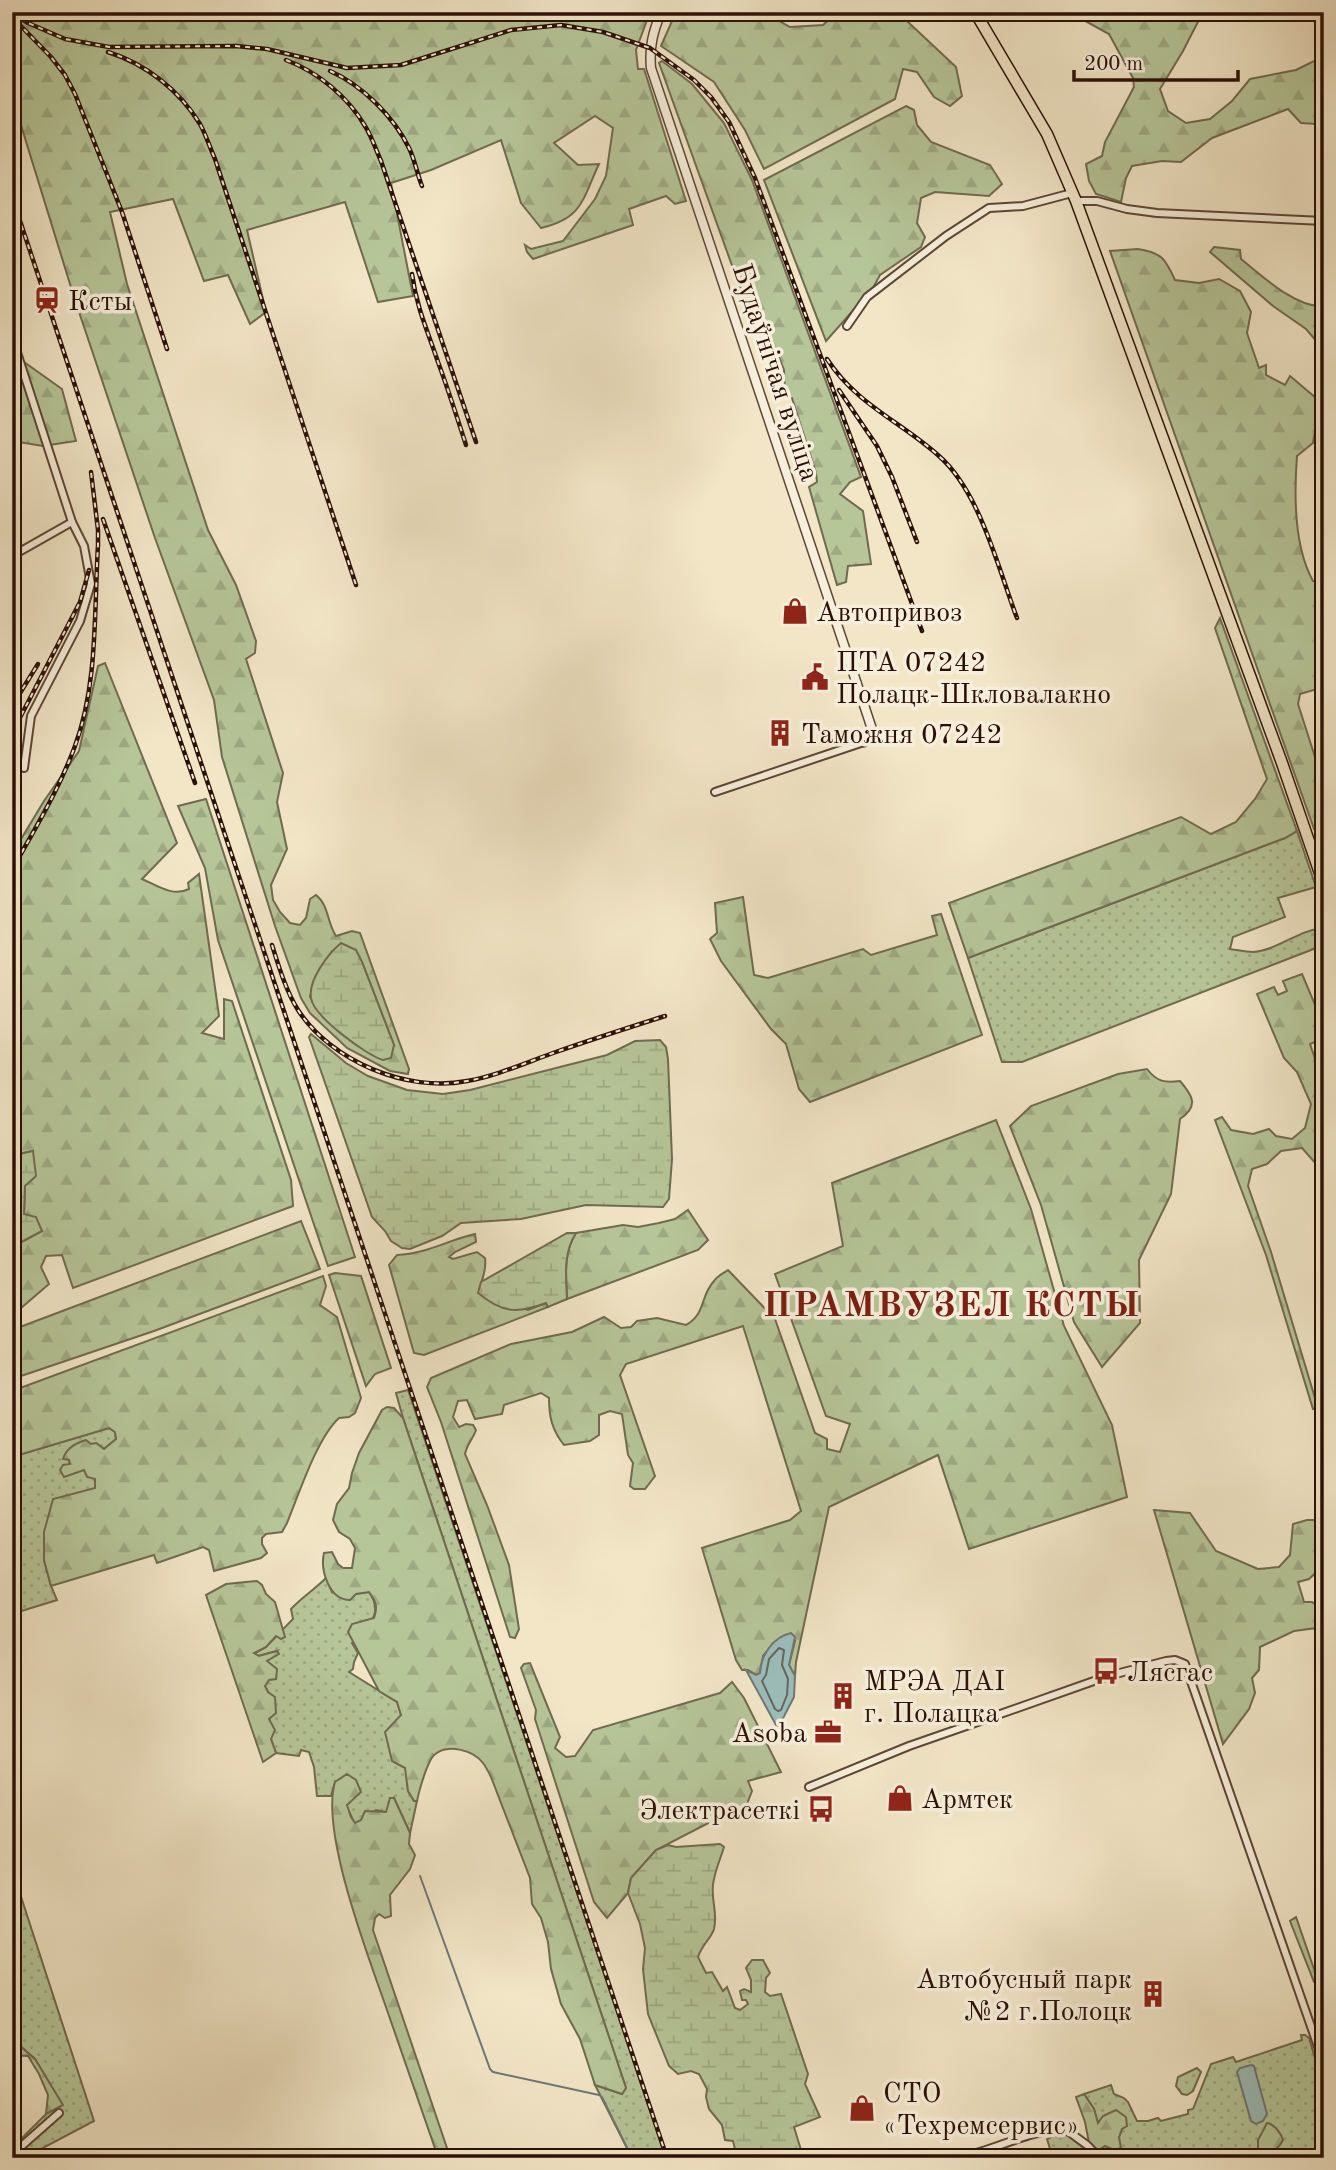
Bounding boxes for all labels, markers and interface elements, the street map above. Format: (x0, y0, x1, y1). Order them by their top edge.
scale bar (1074, 38, 1238, 82)
text: 200 m (1084, 54, 1143, 75)
street label: Будаўнічая вуліца (726, 261, 823, 485)
station icon: Ксты (32, 285, 62, 315)
place label: Ксты (68, 289, 132, 317)
shop icon: Автопривоз (780, 596, 810, 626)
place label: Автопривоз (816, 600, 962, 628)
place label: ПТА 07242 Полацк-Шкловалакно (836, 650, 1111, 710)
public building icon: ПТА 07242 Полацк-Шкловалакно (800, 662, 830, 692)
building icon: Таможня 07242 (765, 718, 795, 748)
place label: Таможня 07242 (801, 722, 1002, 750)
district label: ПРАМВУЗЕЛ КСТЫ (763, 1289, 1141, 1324)
bus stop icon: Лясгас (1091, 1656, 1121, 1686)
place label: Лясгас (1127, 1660, 1213, 1688)
place label: МРЭА ДАІ г. Полацка (864, 1669, 1005, 1729)
building icon: МРЭА ДАІ г. Полацка (828, 1681, 858, 1711)
office icon: Asoba (813, 1717, 843, 1747)
place label: Asoba (731, 1721, 807, 1749)
shop icon: Армтек (885, 1783, 915, 1813)
place label: Армтек (921, 1787, 1013, 1815)
bus stop icon: Электрасеткі (806, 1794, 836, 1824)
place label: Электрасеткі (640, 1798, 800, 1826)
place label: Автобусный парк №2 г.Полоцк (916, 1967, 1132, 2027)
building icon: Автобусный парк №2 г.Полоцк (1138, 1979, 1168, 2009)
place label: СТО «Техремсервис» (883, 2081, 1079, 2141)
shop icon: СТО «Техремсервис» (847, 2093, 877, 2123)

